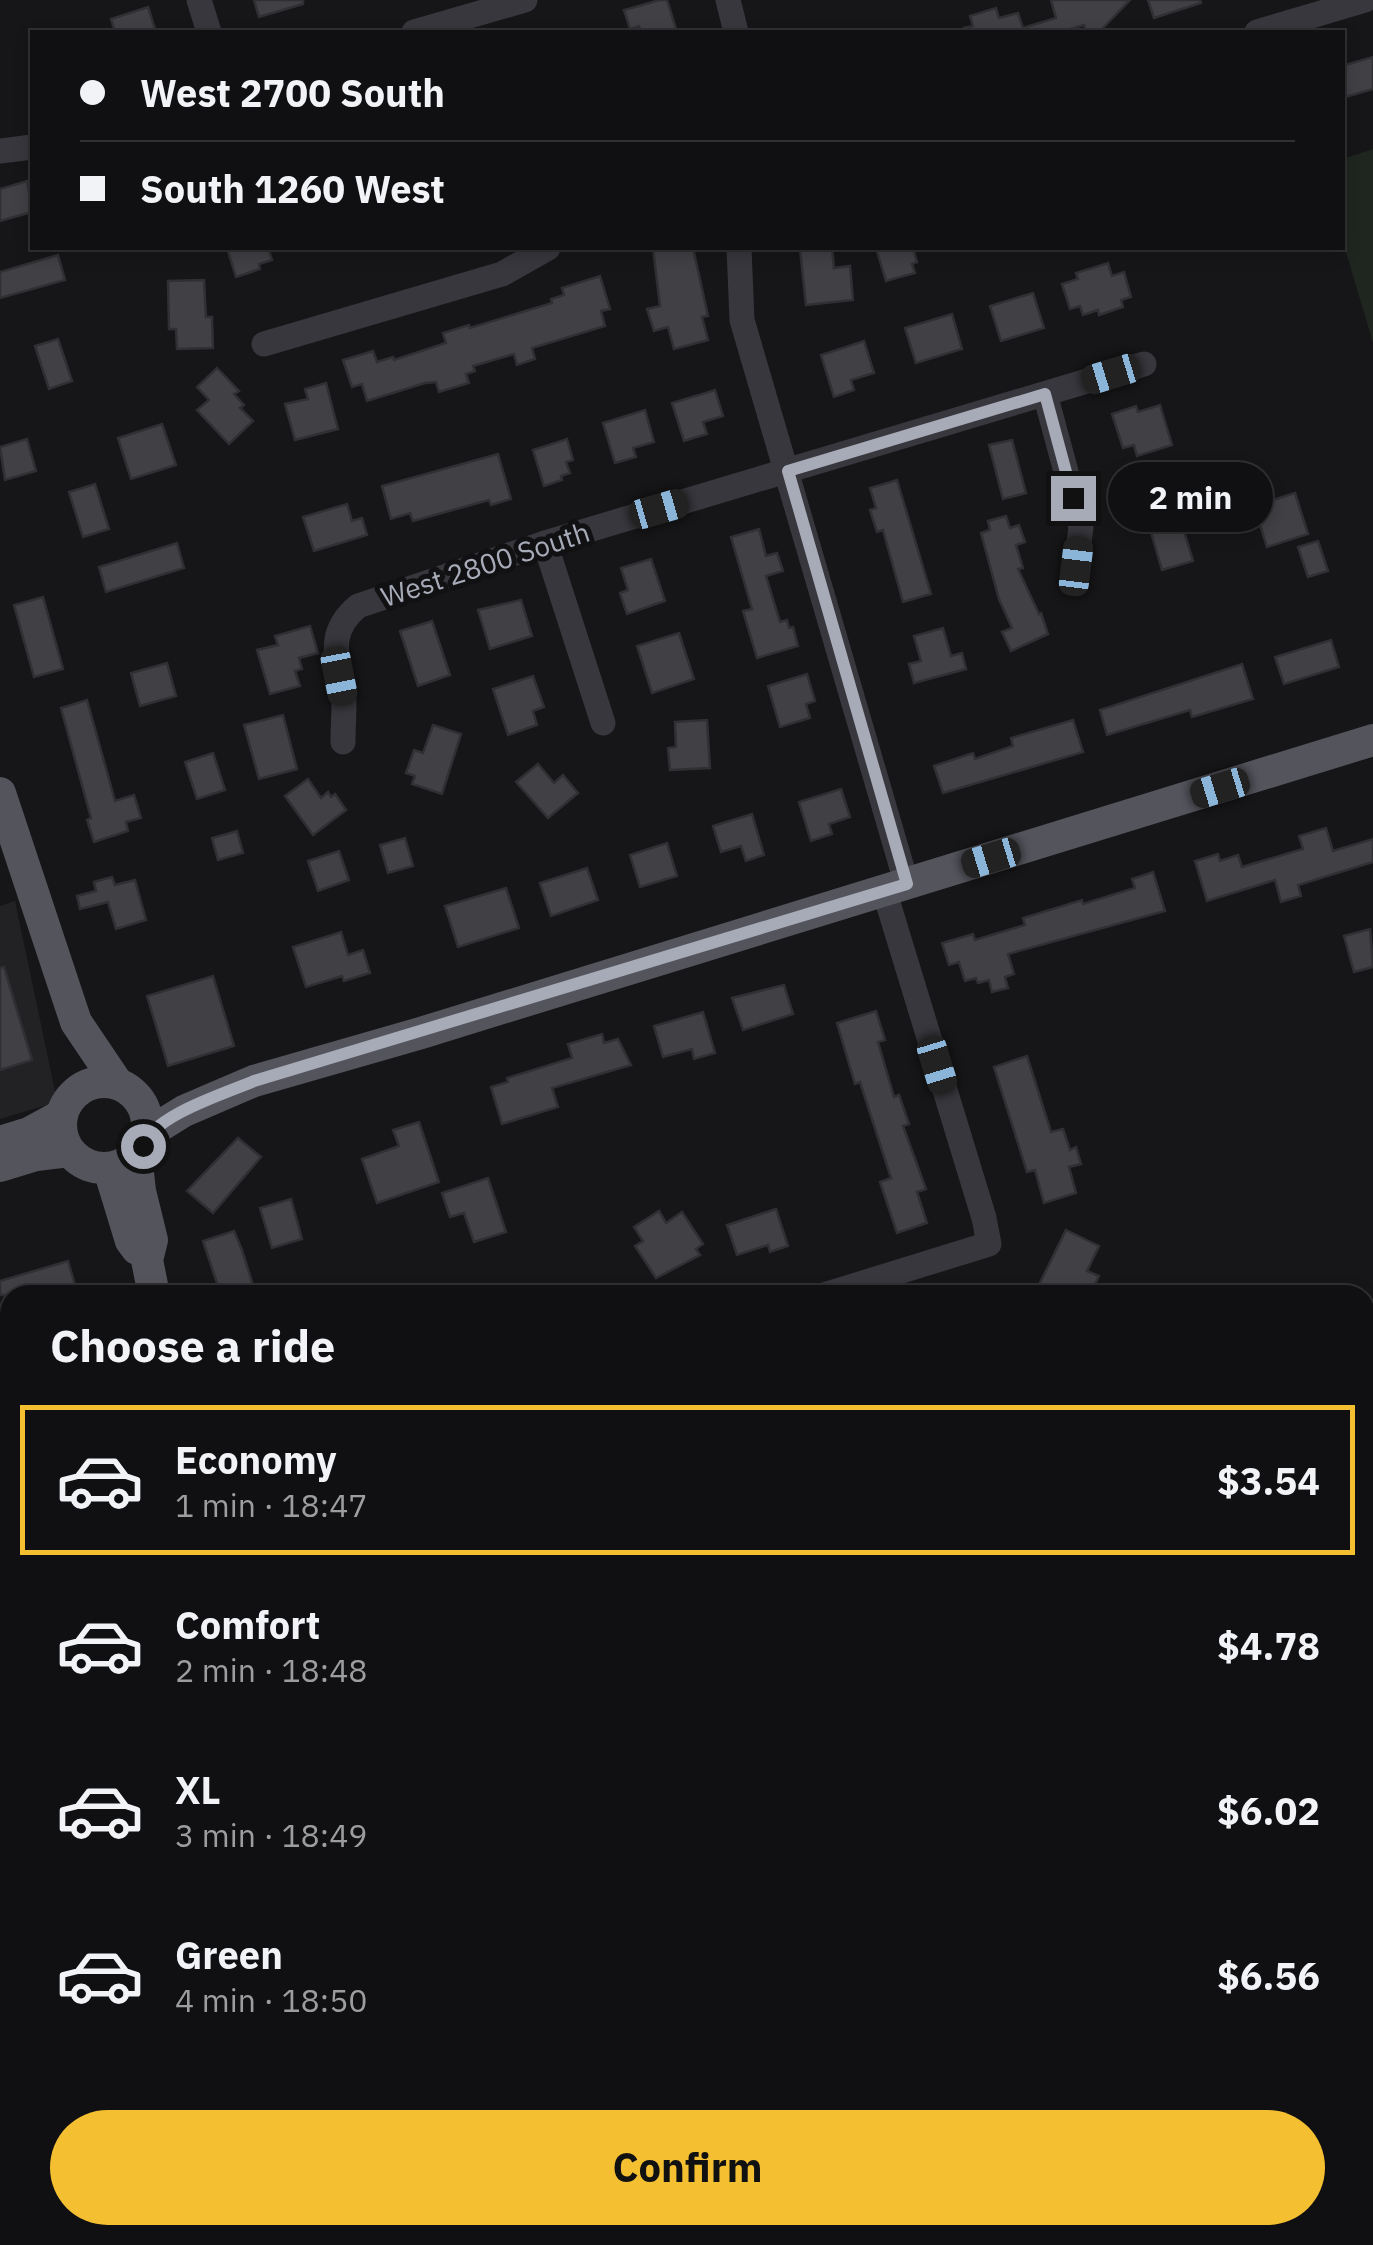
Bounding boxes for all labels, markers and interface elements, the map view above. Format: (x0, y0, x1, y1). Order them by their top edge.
text: West 2700 South (140, 68, 445, 117)
text: South 1260 West (140, 164, 445, 213)
car (1078, 351, 1144, 397)
callout: 2 min (1108, 463, 1273, 533)
route end (1051, 476, 1096, 521)
text: 2 min (1149, 476, 1232, 518)
car (626, 486, 692, 532)
street label: West 2800 South (376, 513, 594, 615)
car (1057, 534, 1095, 598)
car (319, 644, 359, 708)
car (1187, 765, 1253, 811)
car (958, 835, 1024, 881)
car (914, 1032, 960, 1098)
route start (121, 1124, 166, 1169)
text: Choose a ride (50, 1316, 335, 1374)
icon: car (55, 1435, 145, 1525)
text: Economy (175, 1435, 337, 1484)
text: $3.54 (1217, 1456, 1320, 1505)
text: 1 min · 18:47 (175, 1484, 368, 1526)
icon: car (55, 1600, 145, 1690)
text: Comfort (175, 1600, 320, 1649)
text: $4.78 (1217, 1621, 1320, 1670)
text: 2 min · 18:48 (175, 1649, 368, 1691)
icon: car (55, 1765, 145, 1855)
text: XL (175, 1765, 221, 1814)
text: $6.02 (1217, 1786, 1320, 1835)
text: 3 min · 18:49 (175, 1814, 368, 1856)
icon: car (55, 1930, 145, 2020)
text: Green (175, 1930, 283, 1979)
text: $6.56 (1217, 1951, 1320, 2000)
text: 4 min · 18:50 (175, 1979, 368, 2021)
button: Confirm (50, 2110, 1325, 2225)

